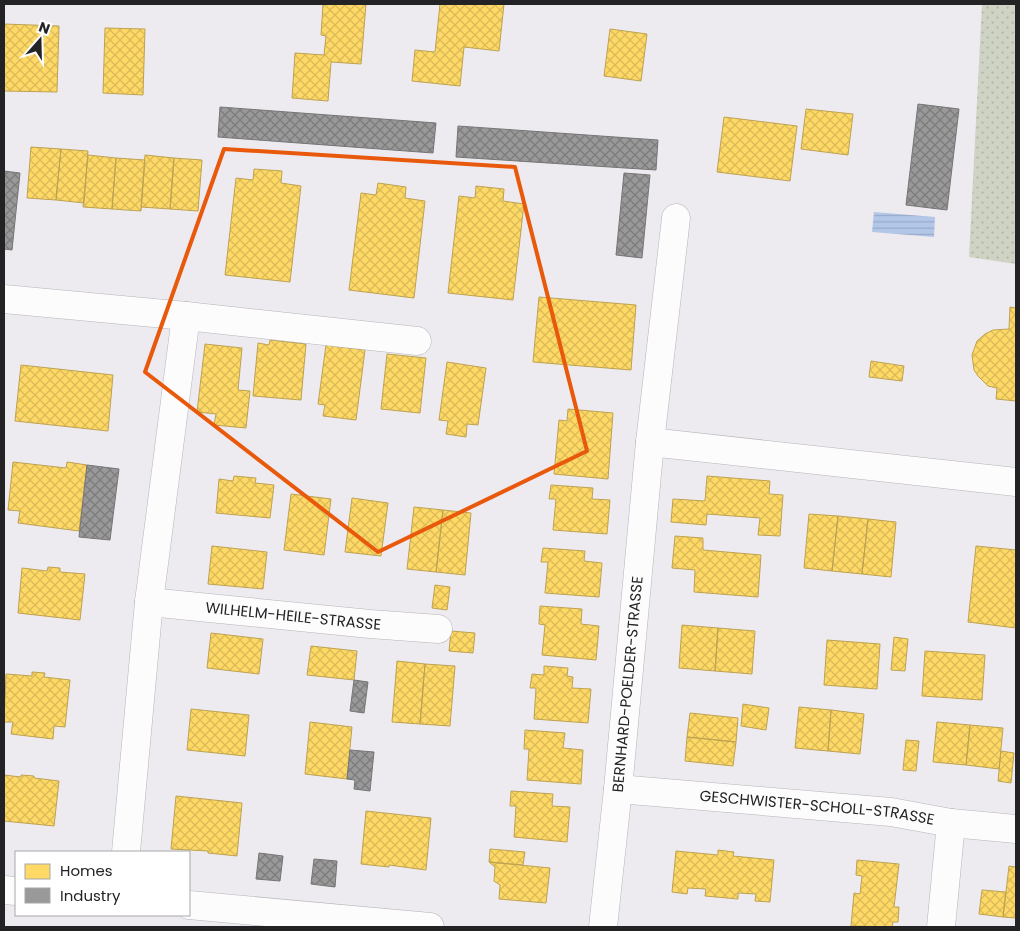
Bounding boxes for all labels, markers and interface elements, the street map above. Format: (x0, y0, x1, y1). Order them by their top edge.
north arrow (15, 15, 65, 65)
text: N (36, 17, 53, 39)
street label: BERNHARD-POELDER-STRASSE (607, 575, 648, 793)
street label: WILHELM-HEILE-STRASSE (205, 597, 382, 635)
street label: GESCHWISTER-SCHOLL-STRASSE (699, 785, 936, 830)
legend (15, 851, 190, 916)
text: Homes (60, 860, 113, 881)
text: Industry (60, 885, 121, 906)

